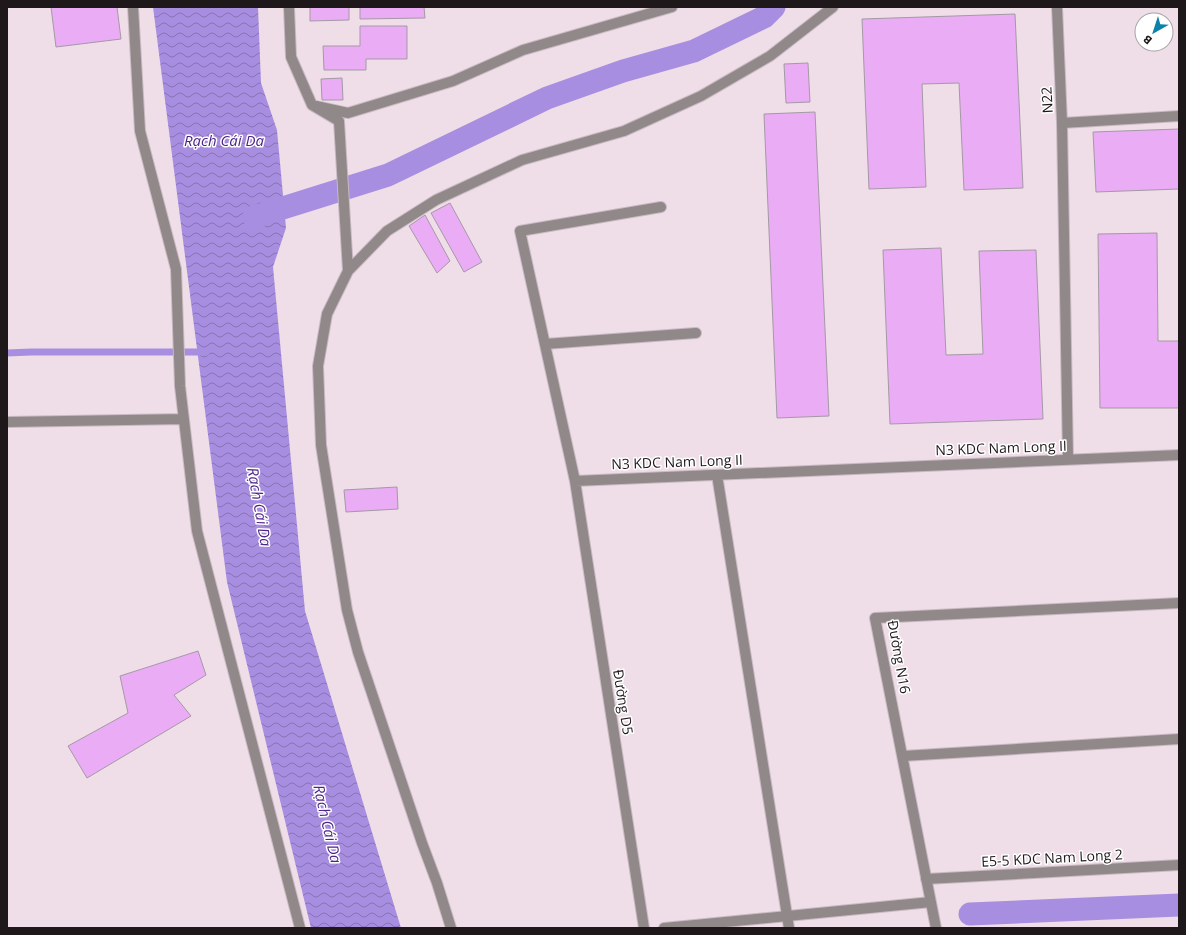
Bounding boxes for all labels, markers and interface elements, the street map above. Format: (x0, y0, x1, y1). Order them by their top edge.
north arrow (1134, 12, 1174, 52)
text: B (1140, 32, 1155, 48)
street label: N22 (1036, 86, 1057, 114)
water label: Rạch Cái Da (184, 130, 264, 150)
street label: N3 KDC Nam Long II (935, 436, 1067, 459)
street label: N3 KDC Nam Long II (611, 450, 743, 473)
water label: Rạch Cái Da (243, 466, 277, 548)
street label: Đường N16 (884, 619, 915, 695)
street label: Đường D5 (609, 668, 638, 736)
water label: Rạch Cái Da (309, 783, 347, 865)
street label: E5-5 KDC Nam Long 2 (981, 844, 1123, 871)

